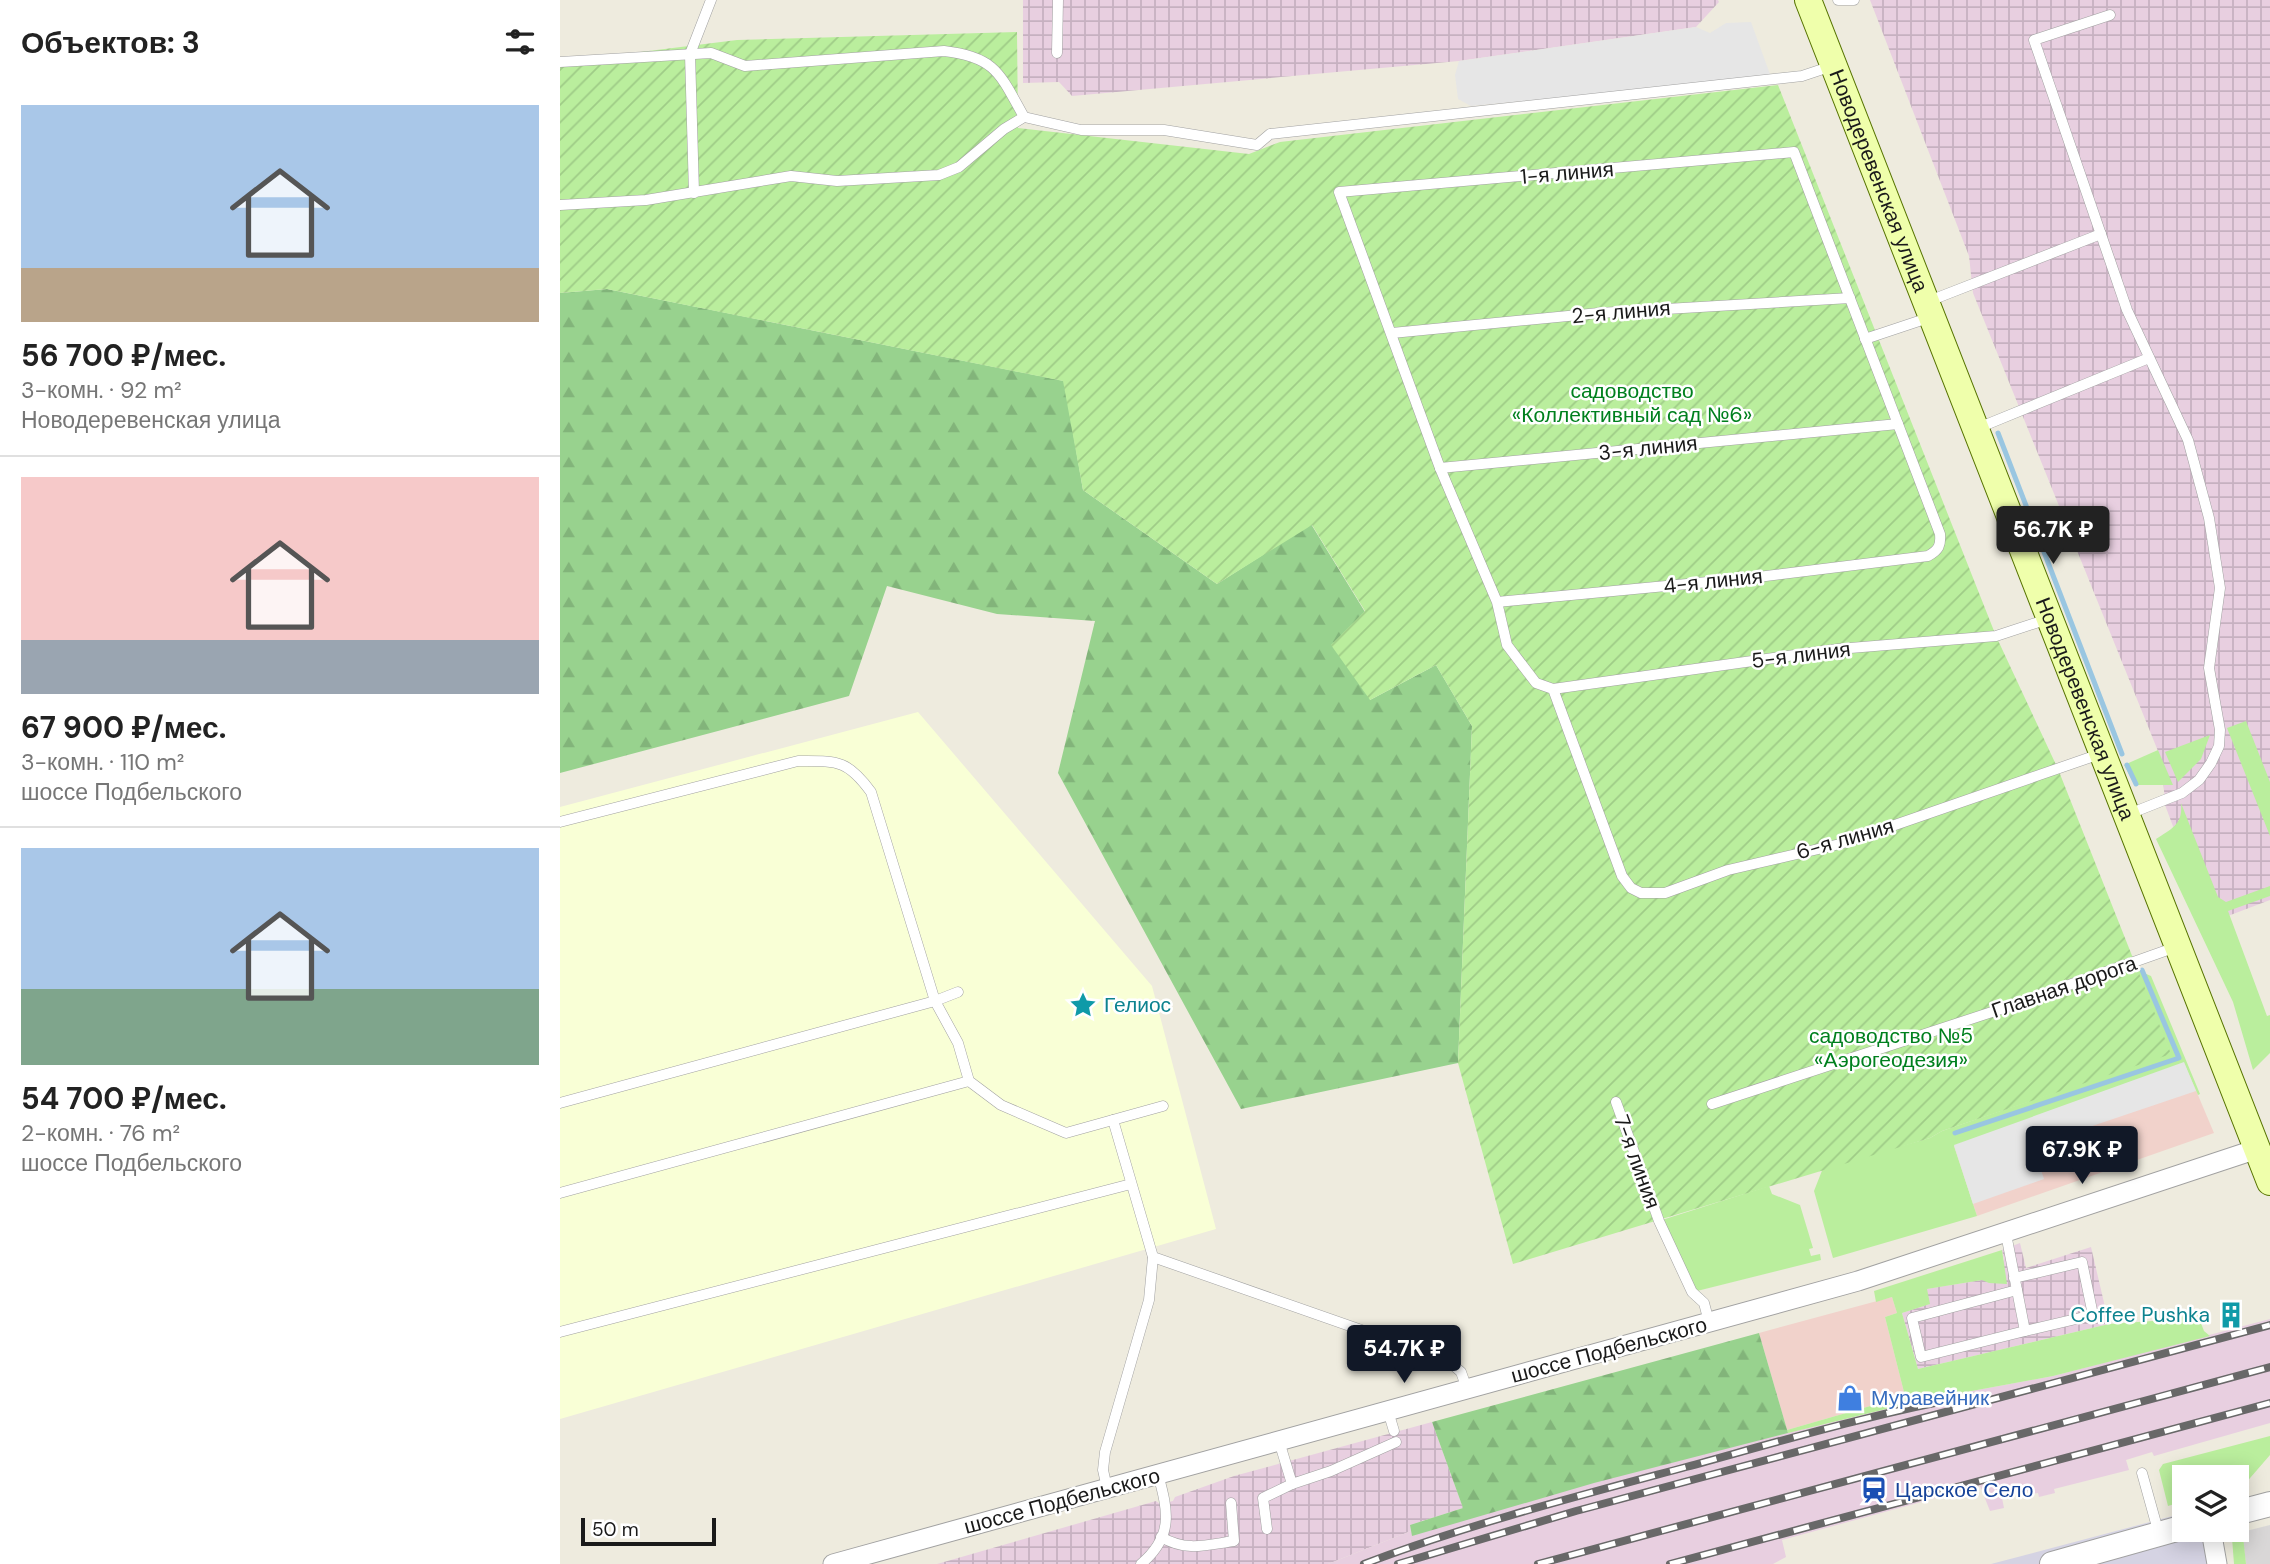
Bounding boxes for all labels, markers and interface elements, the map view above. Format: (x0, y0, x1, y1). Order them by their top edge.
text: Объектов: 3 (21, 23, 200, 62)
icon: filters (501, 23, 539, 61)
street label: Новодеревенская улица (1822, 65, 1935, 297)
icon: home (217, 150, 343, 276)
street label: 1-я линия (1519, 155, 1615, 191)
street label: 2-я линия (1570, 294, 1672, 330)
text: 56 700 ₽/мес. (21, 336, 226, 375)
text: 3-комн. · 92 m² (21, 375, 182, 405)
park label: садоводство «Коллективный сад №6» (1512, 377, 1752, 429)
text: Новодеревенская улица (21, 405, 281, 435)
street label: 3-я линия (1597, 429, 1699, 467)
pin: 56.7K ₽ (1988, 506, 2118, 566)
text: 56.7K ₽ (2012, 514, 2094, 544)
icon: home (217, 522, 343, 648)
street label: 4-я линия (1662, 562, 1764, 600)
street label: Новодеревенская улица (2029, 593, 2141, 825)
street label: 5-я линия (1750, 635, 1852, 675)
text: 67 900 ₽/мес. (21, 708, 226, 747)
text: 3-комн. · 110 m² (21, 747, 184, 777)
text: шоссе Подбельского (21, 777, 242, 807)
street label: 6-я линия (1793, 812, 1897, 866)
icon: home (217, 893, 343, 1019)
street label: Главная дорога (1988, 949, 2141, 1025)
place icon: Гелиос (1068, 990, 1098, 1020)
place label: Гелиос (1104, 991, 1171, 1019)
park label: садоводство №5 «Аэрогеодезия» (1809, 1022, 1973, 1074)
text: 54 700 ₽/мес. (21, 1079, 227, 1118)
street label: 7-я линия (1607, 1111, 1667, 1213)
text: 2-комн. · 76 m² (21, 1118, 180, 1148)
pin: 67.9K ₽ (2017, 1126, 2147, 1186)
text: 67.9K ₽ (2042, 1134, 2122, 1164)
text: шоссе Подбельского (21, 1148, 242, 1178)
building icon: Coffee Pushka (2216, 1300, 2246, 1330)
place label: Coffee Pushka (2070, 1301, 2210, 1329)
street label: шоссе Подбельского (1508, 1310, 1710, 1390)
pin: 54.7K ₽ (1339, 1326, 1469, 1385)
text: 54.7K ₽ (1363, 1333, 1445, 1363)
shop icon: Муравейник (1835, 1383, 1865, 1413)
place label: Муравейник (1871, 1384, 1990, 1412)
street label: шоссе Подбельского (961, 1461, 1163, 1541)
map controls (2172, 1465, 2249, 1542)
button: layers (2172, 1465, 2249, 1542)
station icon: Царское Село (1859, 1475, 1889, 1505)
place label: Царское Село (1895, 1476, 2034, 1504)
scale bar (581, 1515, 716, 1547)
text: 50 m (592, 1517, 639, 1542)

